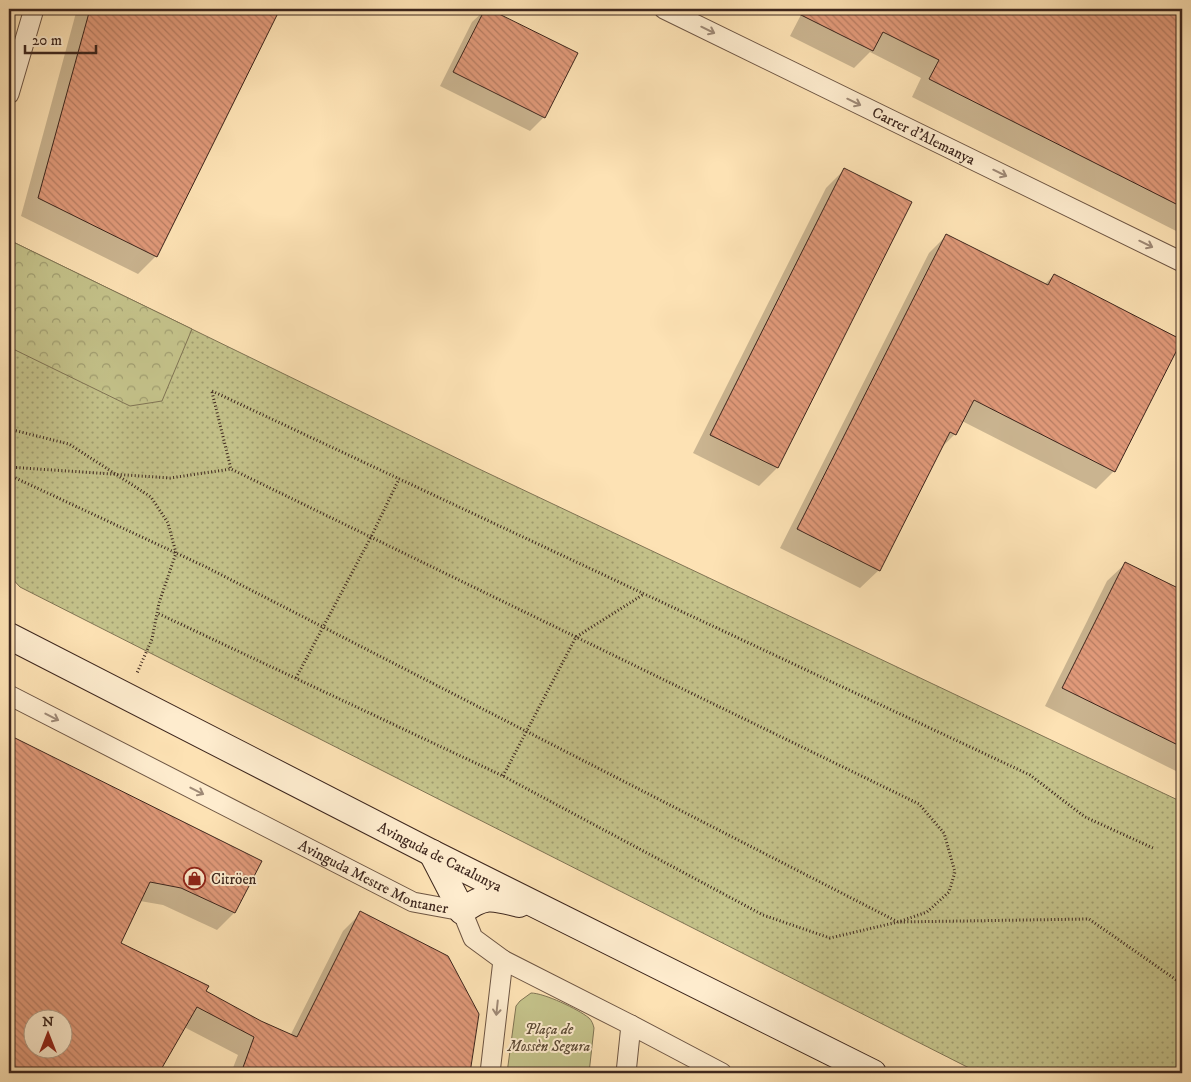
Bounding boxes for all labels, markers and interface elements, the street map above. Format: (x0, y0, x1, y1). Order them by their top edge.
scale bar (25, 22, 96, 54)
one-way arrow (700, 26, 715, 35)
text: 20 m (32, 31, 62, 50)
one-way arrow (846, 97, 861, 107)
street label: Carrer d'Alemanya (869, 103, 979, 169)
one-way arrow (992, 169, 1007, 178)
one-way arrow (1138, 240, 1153, 249)
one-way arrow (44, 713, 59, 722)
one-way arrow (189, 787, 204, 796)
street label: Avinguda de Catalunya (374, 817, 506, 896)
street label: Avinguda Mestre Montaner (295, 835, 450, 918)
shop icon: Citröen (183, 867, 207, 891)
place label: Citröen (211, 870, 257, 889)
one-way arrow (492, 1000, 502, 1016)
north arrow (22, 1010, 72, 1060)
text: N (42, 1013, 54, 1031)
park label: Plaça de Mossèn Segura (507, 1020, 590, 1056)

